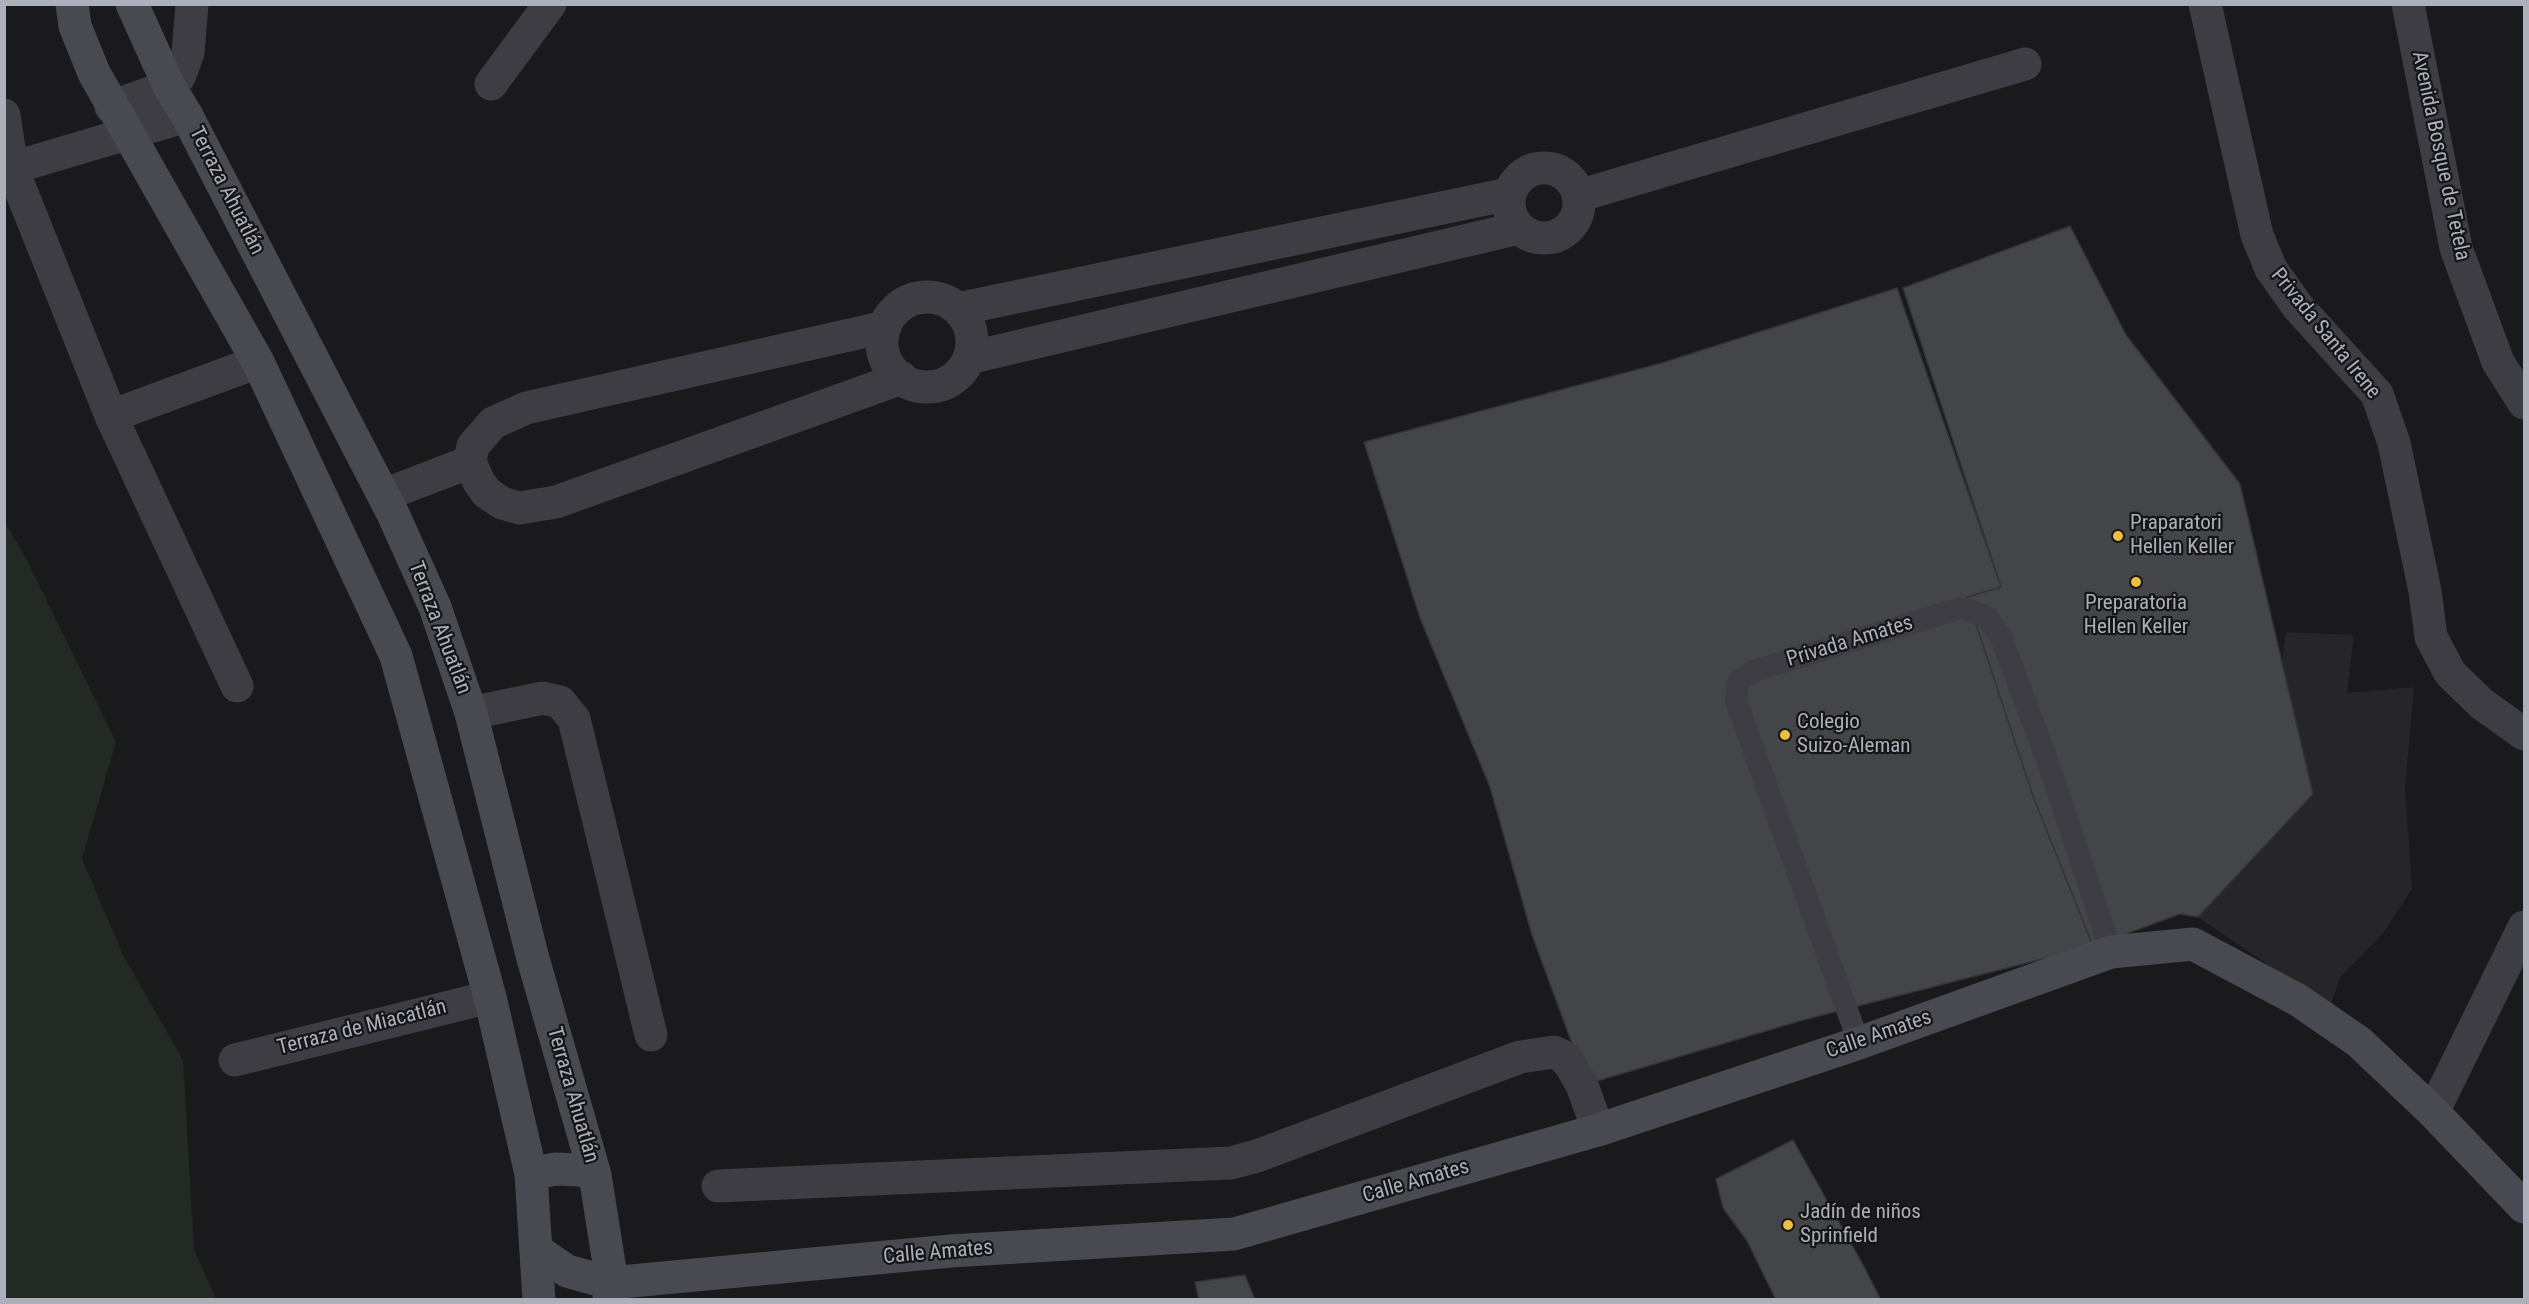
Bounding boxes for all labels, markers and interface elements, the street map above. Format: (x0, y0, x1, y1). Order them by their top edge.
street label: Avenida Bosque de Tetela (2406, 49, 2474, 263)
street label: Terraza Ahuatlán (183, 123, 269, 259)
street label: Privada Santa Irene (2265, 264, 2385, 404)
place label: Praparatori Hellen Keller (2130, 511, 2234, 561)
marker: Praparatori Hellen Keller (2111, 529, 2125, 543)
street label: Terraza Ahuatlán (402, 558, 476, 698)
marker: Preparatoria Hellen Keller (2129, 575, 2143, 589)
place label: Preparatoria Hellen Keller (2084, 591, 2188, 641)
street label: Privada Amates (1784, 611, 1916, 673)
place label: Colegio Suizo-Aleman (1797, 710, 1910, 760)
marker: Colegio Suizo-Aleman (1778, 728, 1792, 742)
street label: Terraza de Miacatlán (275, 995, 449, 1061)
street label: Calle Amates (1823, 1005, 1935, 1065)
street label: Terraza Ahuatlán (541, 1024, 603, 1166)
street label: Calle Amates (1360, 1155, 1472, 1209)
place label: Jadín de niños Sprinfield (1800, 1200, 1921, 1250)
marker: Jadín de niños Sprinfield (1781, 1218, 1795, 1232)
street label: Calle Amates (882, 1236, 994, 1270)

